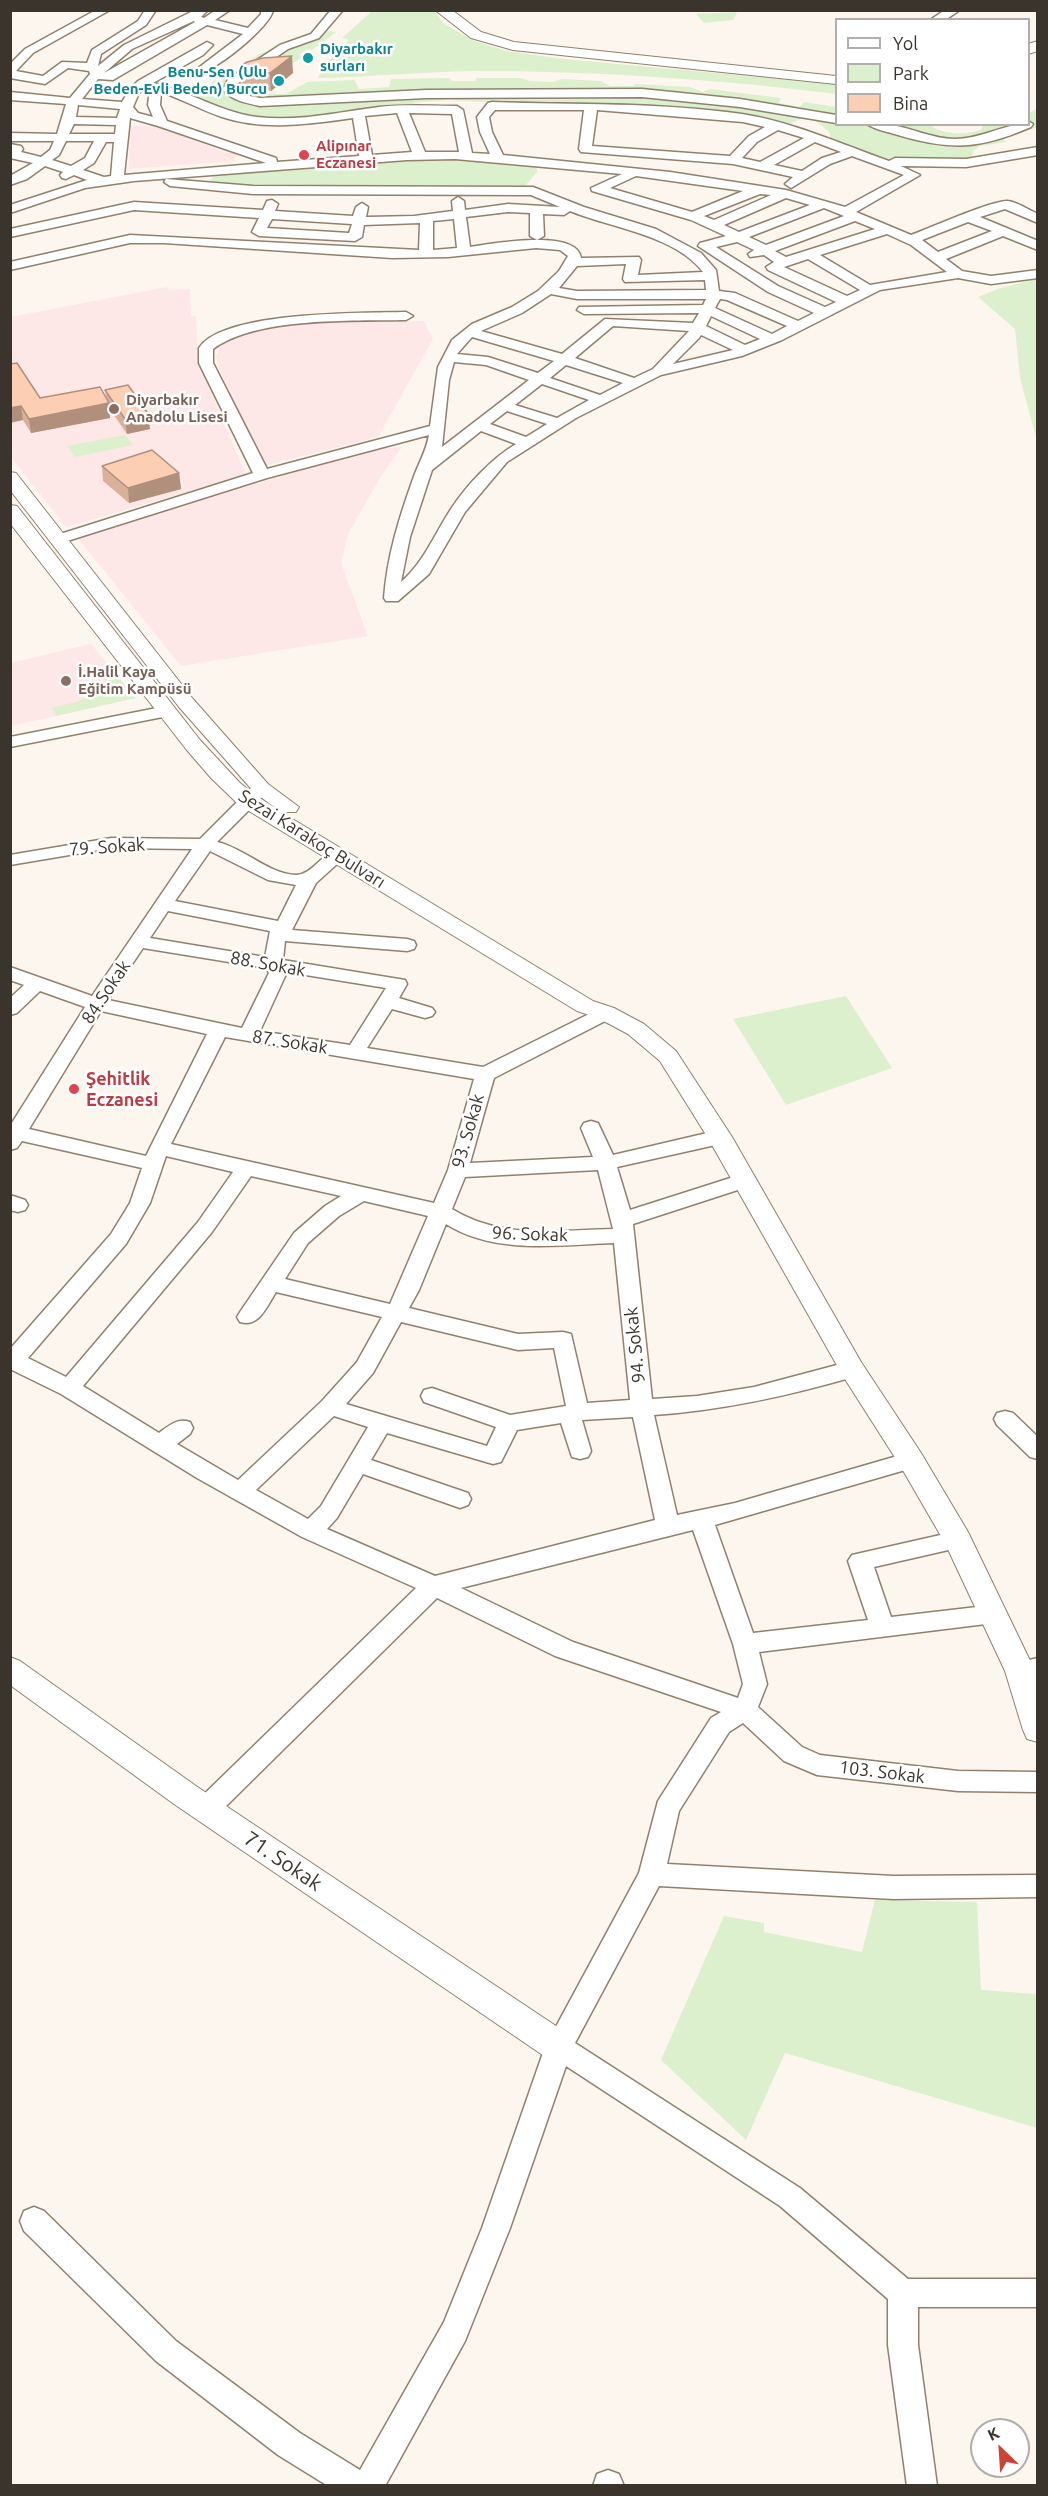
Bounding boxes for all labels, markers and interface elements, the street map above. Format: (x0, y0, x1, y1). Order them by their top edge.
legend (835, 18, 1030, 126)
text: Yol (893, 33, 918, 53)
place label: Diyarbakır surları (320, 40, 393, 75)
marker: Diyarbakır surları (301, 51, 315, 65)
place label: Benu-Sen (Ulu Beden-Evli Beden) Burcu (94, 63, 267, 98)
text: Park (893, 63, 929, 83)
marker: Benu-Sen (Ulu Beden-Evli Beden) Burcu (272, 74, 286, 88)
text: Bina (893, 93, 928, 113)
place label: Alipınar Eczanesi (316, 137, 376, 172)
marker: Alipınar Eczanesi (297, 148, 311, 162)
place label: Diyarbakır Anadolu Lisesi (126, 391, 228, 426)
marker: Diyarbakır Anadolu Lisesi (107, 402, 121, 416)
place label: İ.Halil Kaya Eğitim Kampüsü (78, 663, 191, 698)
marker: İ.Halil Kaya Eğitim Kampüsü (59, 674, 73, 688)
street label: Sezai Karakoç Bulvarı (235, 785, 389, 893)
street label: 79. Sokak (68, 834, 146, 860)
street label: 88. Sokak (229, 947, 307, 981)
street label: 84.Sokak (77, 956, 135, 1028)
street label: 87. Sokak (251, 1025, 329, 1059)
place label: Şehitlik Eczanesi (86, 1068, 158, 1110)
marker: Şehitlik Eczanesi (67, 1082, 81, 1096)
street label: 93. Sokak (447, 1091, 489, 1171)
street label: 96. Sokak (492, 1222, 568, 1246)
street label: 94. Sokak (620, 1306, 650, 1384)
street label: 103. Sokak (838, 1756, 926, 1788)
street label: 71. Sokak (239, 1826, 327, 1896)
north arrow (970, 2418, 1030, 2478)
text: K (985, 2423, 1002, 2444)

